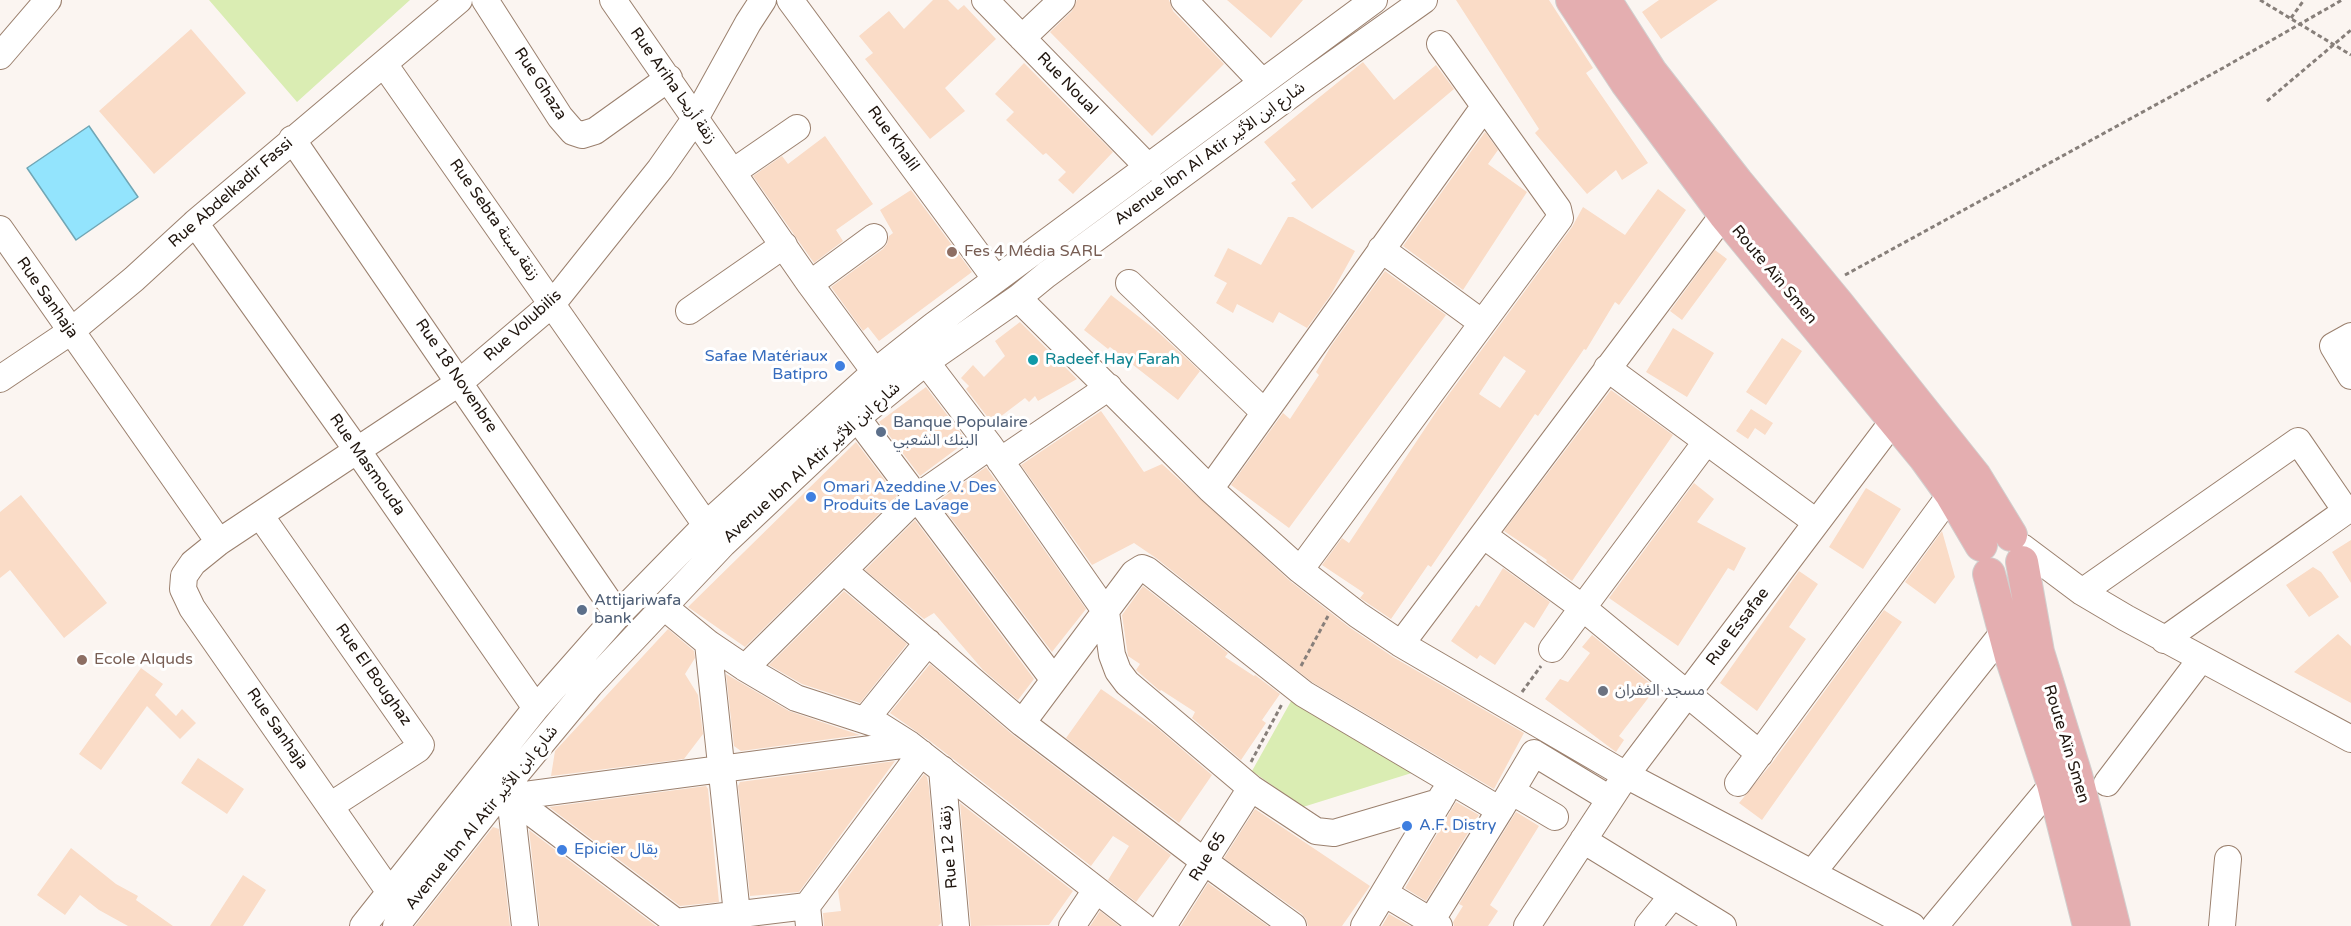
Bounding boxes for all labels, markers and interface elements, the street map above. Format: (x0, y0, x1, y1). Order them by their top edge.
street label: Rue Ariha زنقة أريحا (626, 24, 720, 148)
street label: Rue Ghaza (510, 44, 570, 124)
street label: Rue Noual (1033, 49, 1101, 119)
street label: Avenue Ibn Al Atir شارع ابن الأثير (1111, 78, 1309, 230)
street label: Rue Khalil (863, 103, 923, 175)
street label: Rue Abdelkadir Fassi (165, 134, 297, 252)
street label: Rue Sebta زنقة سبتة (445, 156, 543, 284)
street label: Route Aïn Smen (1727, 222, 1821, 328)
place label: Fes 4 Média SARL (964, 242, 1102, 262)
marker: Fes 4 Média SARL (945, 245, 959, 259)
street label: Rue Sanhaja (12, 254, 82, 342)
street label: Rue Volubilis (480, 286, 566, 366)
street label: Rue 18 Novenbre (411, 315, 501, 437)
place label: Safae Matériaux Batipro (705, 347, 828, 385)
place label: Radeef Hay Farah (1045, 350, 1180, 370)
marker: Radeef Hay Farah (1026, 353, 1040, 367)
marker: Safae Matériaux Batipro (833, 359, 847, 373)
street label: Avenue Ibn Al Atir شارع ابن الأثير (720, 378, 904, 548)
street label: Rue Masmouda (325, 410, 409, 520)
place label: Banque Populaire البنك الشعبي (893, 413, 1028, 451)
marker: Banque Populaire البنك الشعبي (874, 425, 888, 439)
place label: Omari Azeddine V. Des Produits de Lavage (823, 478, 997, 516)
marker: Omari Azeddine V. Des Produits de Lavage (804, 490, 818, 504)
street label: Rue Essafae (1702, 584, 1774, 670)
place label: Attijariwafa bank (594, 591, 681, 629)
marker: Attijariwafa bank (575, 603, 589, 617)
street label: Rue El Boughaz (331, 620, 415, 730)
place label: Ecole Alquds (94, 650, 193, 670)
marker: Ecole Alquds (75, 653, 89, 667)
place label: مسجد الغفران (1615, 681, 1705, 701)
street label: Route Aïn Smen (2039, 682, 2093, 806)
marker: مسجد الغفران (1596, 684, 1610, 698)
street label: Rue Sanhaja (242, 685, 312, 773)
street label: Avenue Ibn Al Atir شارع ابن الأثير (402, 722, 562, 914)
street label: Rue 12 زنقة (936, 804, 962, 890)
place label: A.F. Distry (1419, 816, 1496, 836)
marker: A.F. Distry (1400, 819, 1414, 833)
street label: Rue 65 (1185, 829, 1231, 885)
place label: Epicier بقال (574, 840, 658, 860)
marker: Epicier بقال (555, 843, 569, 857)

